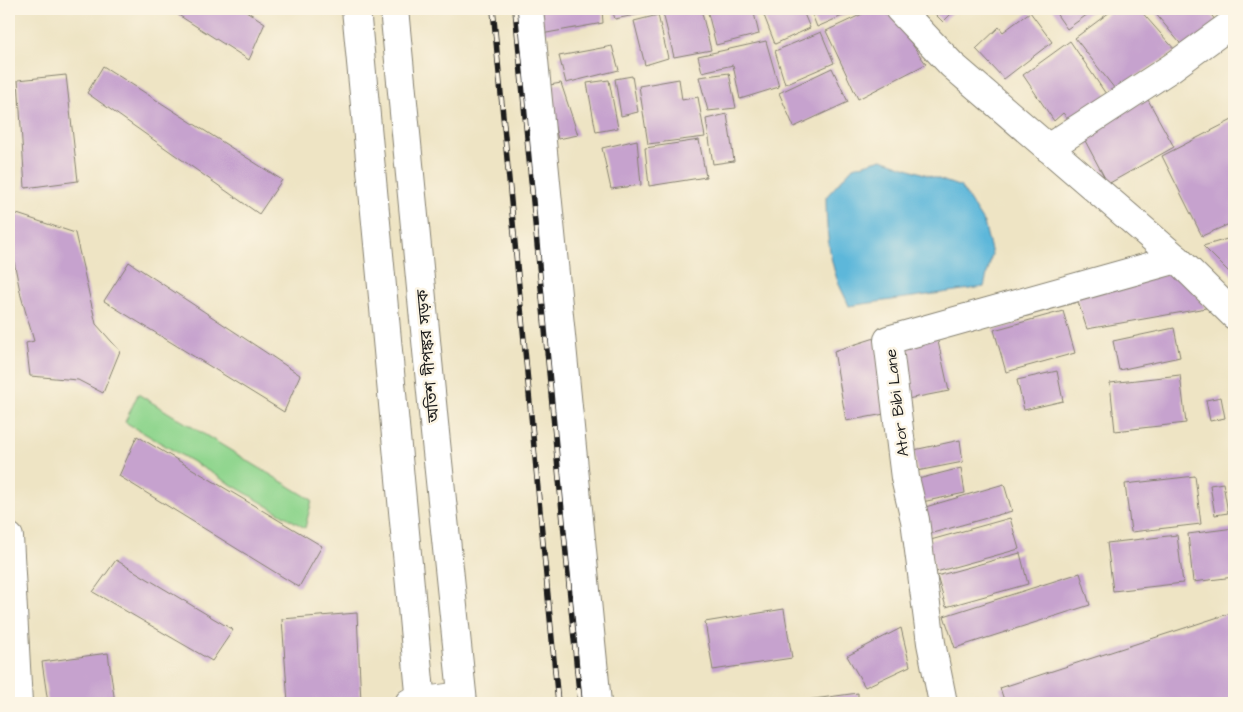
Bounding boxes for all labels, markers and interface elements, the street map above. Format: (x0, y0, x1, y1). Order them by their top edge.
street label: অতিশ দীপঙ্কর সড়ক (411, 288, 445, 424)
street label: Ator Bibi Lane (879, 347, 915, 458)

